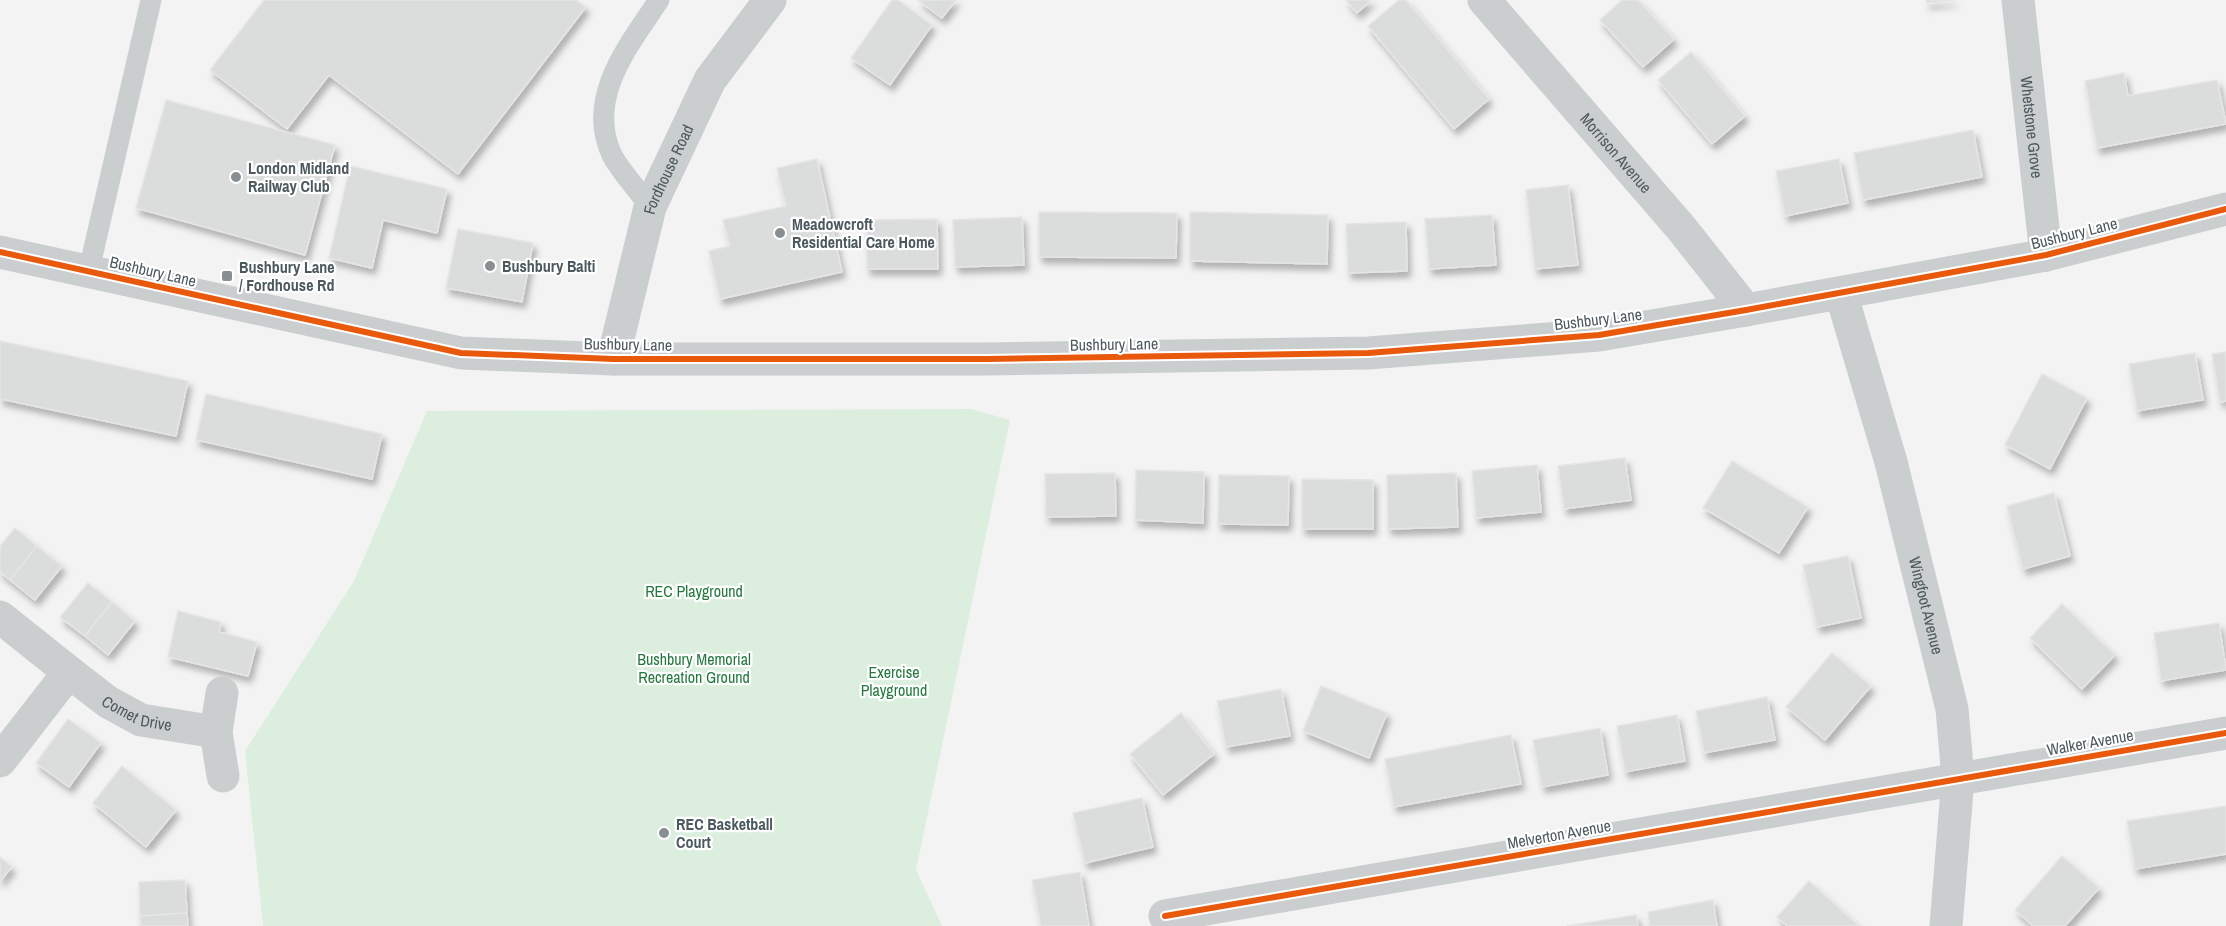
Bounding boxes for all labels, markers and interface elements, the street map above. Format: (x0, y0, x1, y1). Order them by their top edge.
street label: Whetstone Grove (2015, 75, 2048, 179)
street label: Morrison Avenue (1575, 108, 1657, 197)
street label: Fordhouse Road (638, 121, 698, 216)
place label: London Midland Railway Club (248, 157, 349, 197)
marker: London Midland Railway Club (229, 170, 243, 184)
street label: Bushbury Lane (2029, 212, 2119, 254)
place label: Meadowcroft Residential Care Home (792, 213, 935, 253)
marker: Meadowcroft Residential Care Home (773, 226, 787, 240)
street label: Bushbury Lane (108, 250, 198, 292)
place label: Bushbury Balti (502, 255, 595, 277)
place label: Bushbury Lane / Fordhouse Rd (239, 256, 335, 296)
marker: Bushbury Balti (483, 259, 497, 273)
marker: Bushbury Lane / Fordhouse Rd (220, 269, 234, 283)
street label: Bushbury Lane (1553, 303, 1643, 335)
street label: Bushbury Lane (584, 332, 672, 356)
street label: Bushbury Lane (1070, 332, 1158, 356)
street label: Wingfoot Avenue (1904, 554, 1949, 657)
park label: REC Playground (645, 580, 743, 602)
park label: Bushbury Memorial Recreation Ground (637, 648, 751, 688)
park label: Exercise Playground (861, 661, 927, 701)
street label: Comet Drive (97, 690, 173, 736)
street label: Walker Avenue (2045, 724, 2135, 760)
place label: REC Basketball Court (676, 813, 773, 853)
street label: Melverton Avenue (1505, 814, 1613, 854)
marker: REC Basketball Court (657, 826, 671, 840)

